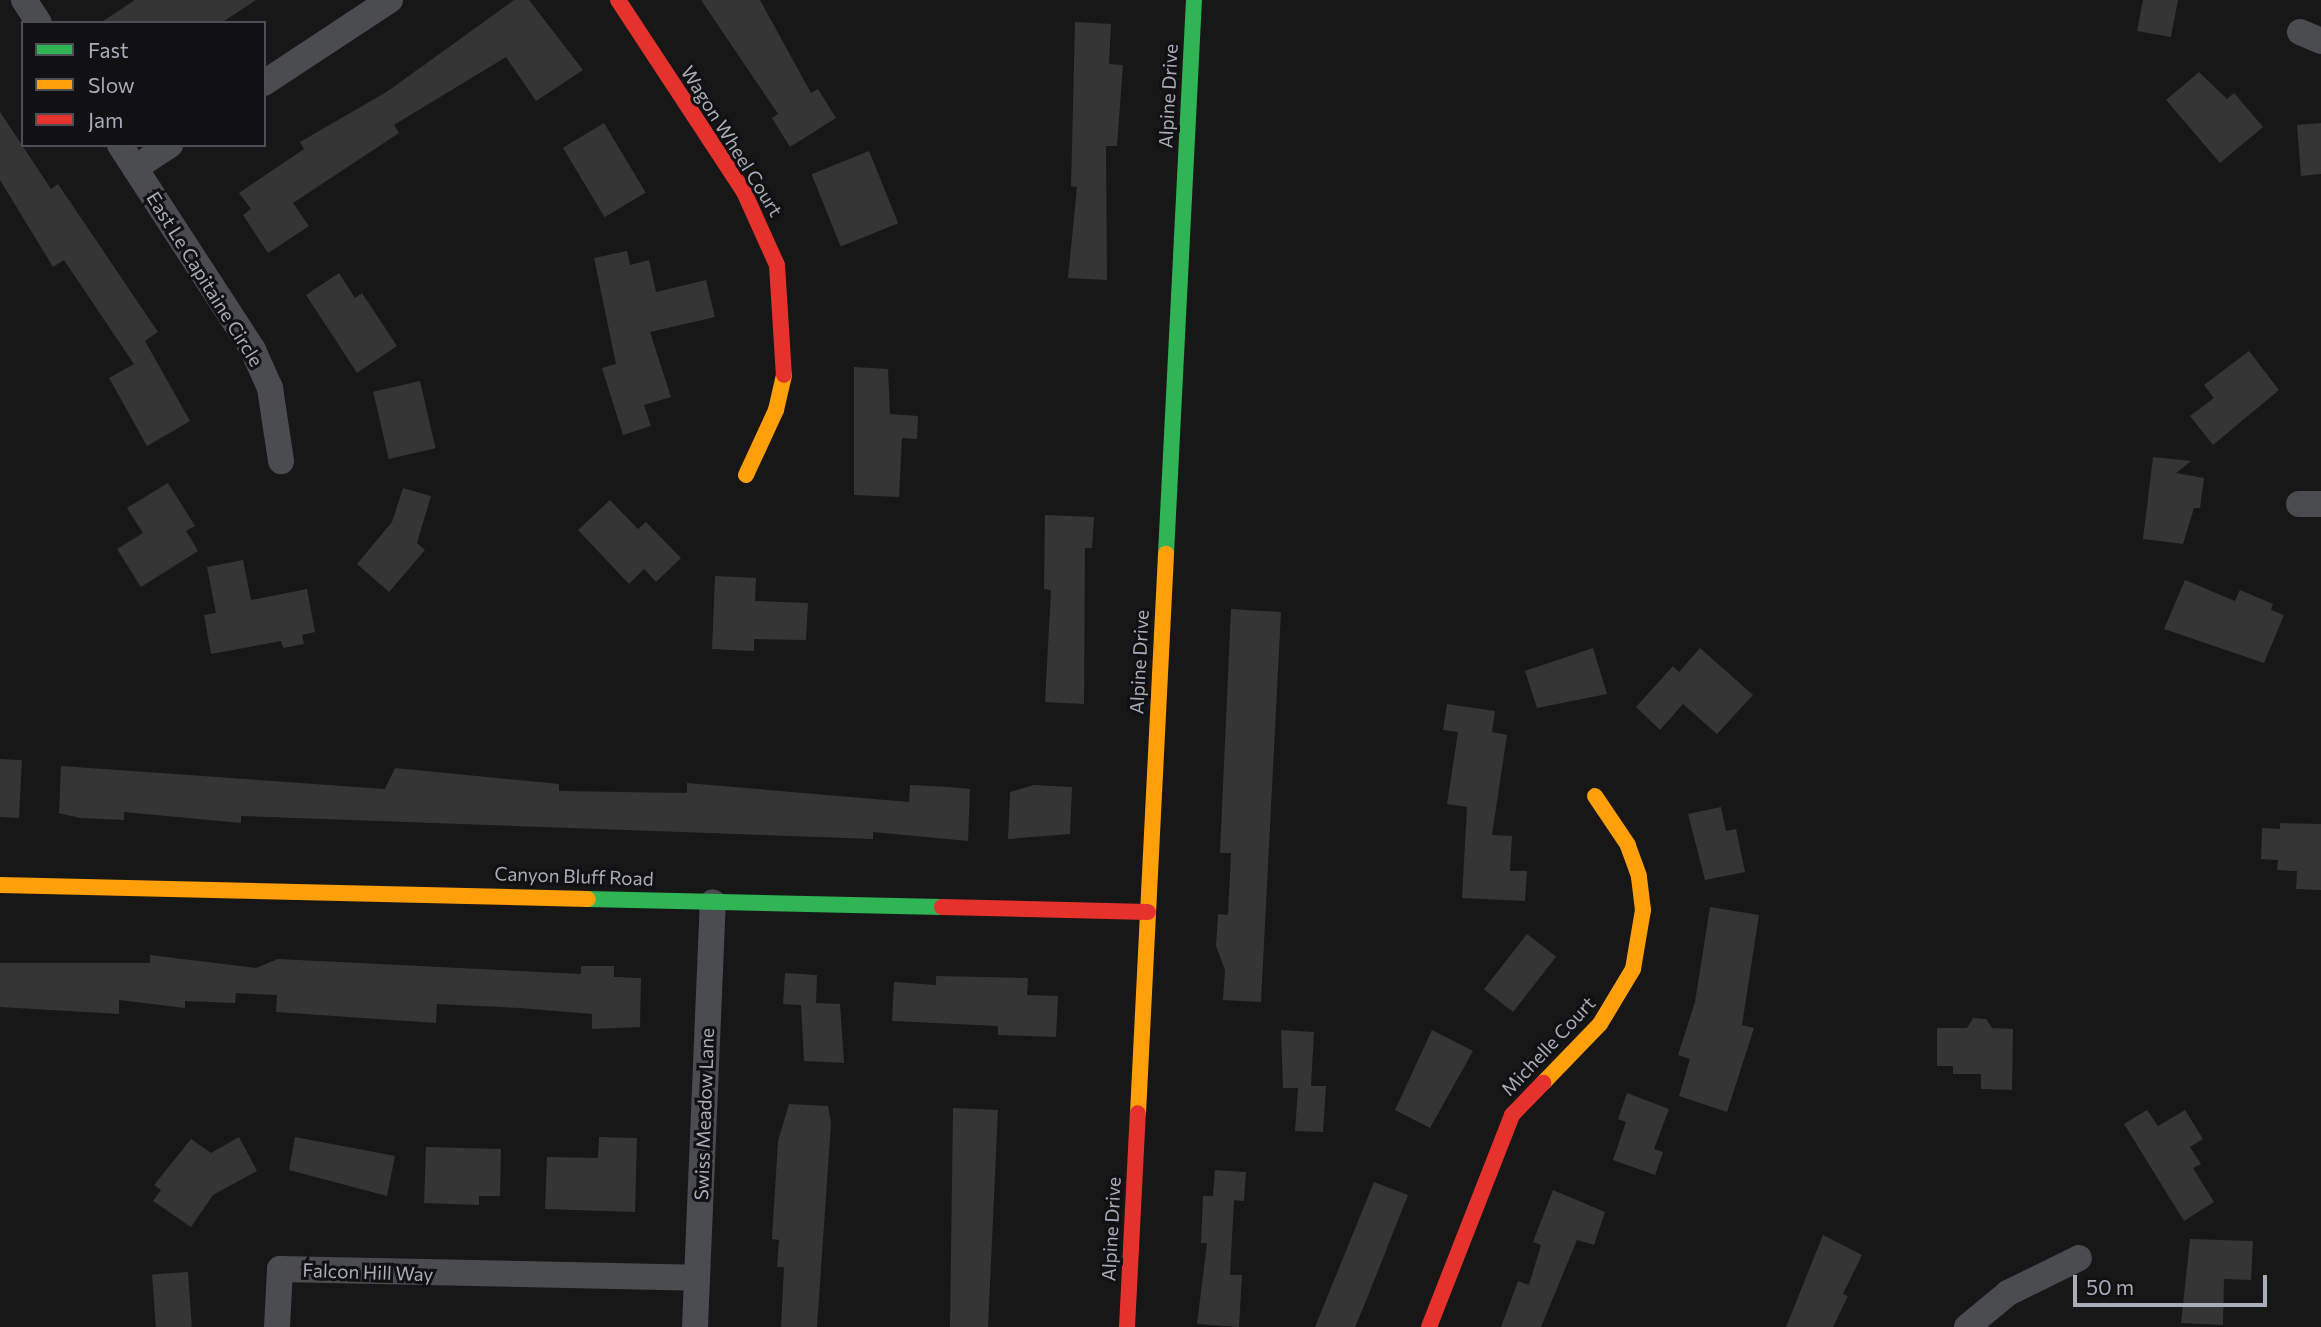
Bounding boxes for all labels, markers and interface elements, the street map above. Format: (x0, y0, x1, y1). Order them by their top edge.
legend (21, 21, 266, 147)
text: Fast (88, 37, 129, 62)
street label: Alpine Drive (1154, 43, 1182, 149)
street label: Wagon Wheel Court (676, 61, 788, 221)
text: Slow (88, 72, 135, 97)
text: Jam (88, 107, 123, 132)
street label: East Le Capitaine Circle (142, 188, 268, 370)
street label: Alpine Drive (1125, 609, 1153, 715)
street label: Canyon Bluff Road (494, 862, 654, 890)
street label: Michelle Court (1496, 992, 1600, 1100)
street label: Swiss Meadow Lane (690, 1027, 718, 1201)
street label: Alpine Drive (1097, 1176, 1125, 1282)
street label: Falcon Hill Way (302, 1258, 434, 1286)
scale bar (2076, 1260, 2270, 1304)
text: 50 m (2086, 1274, 2134, 1299)

